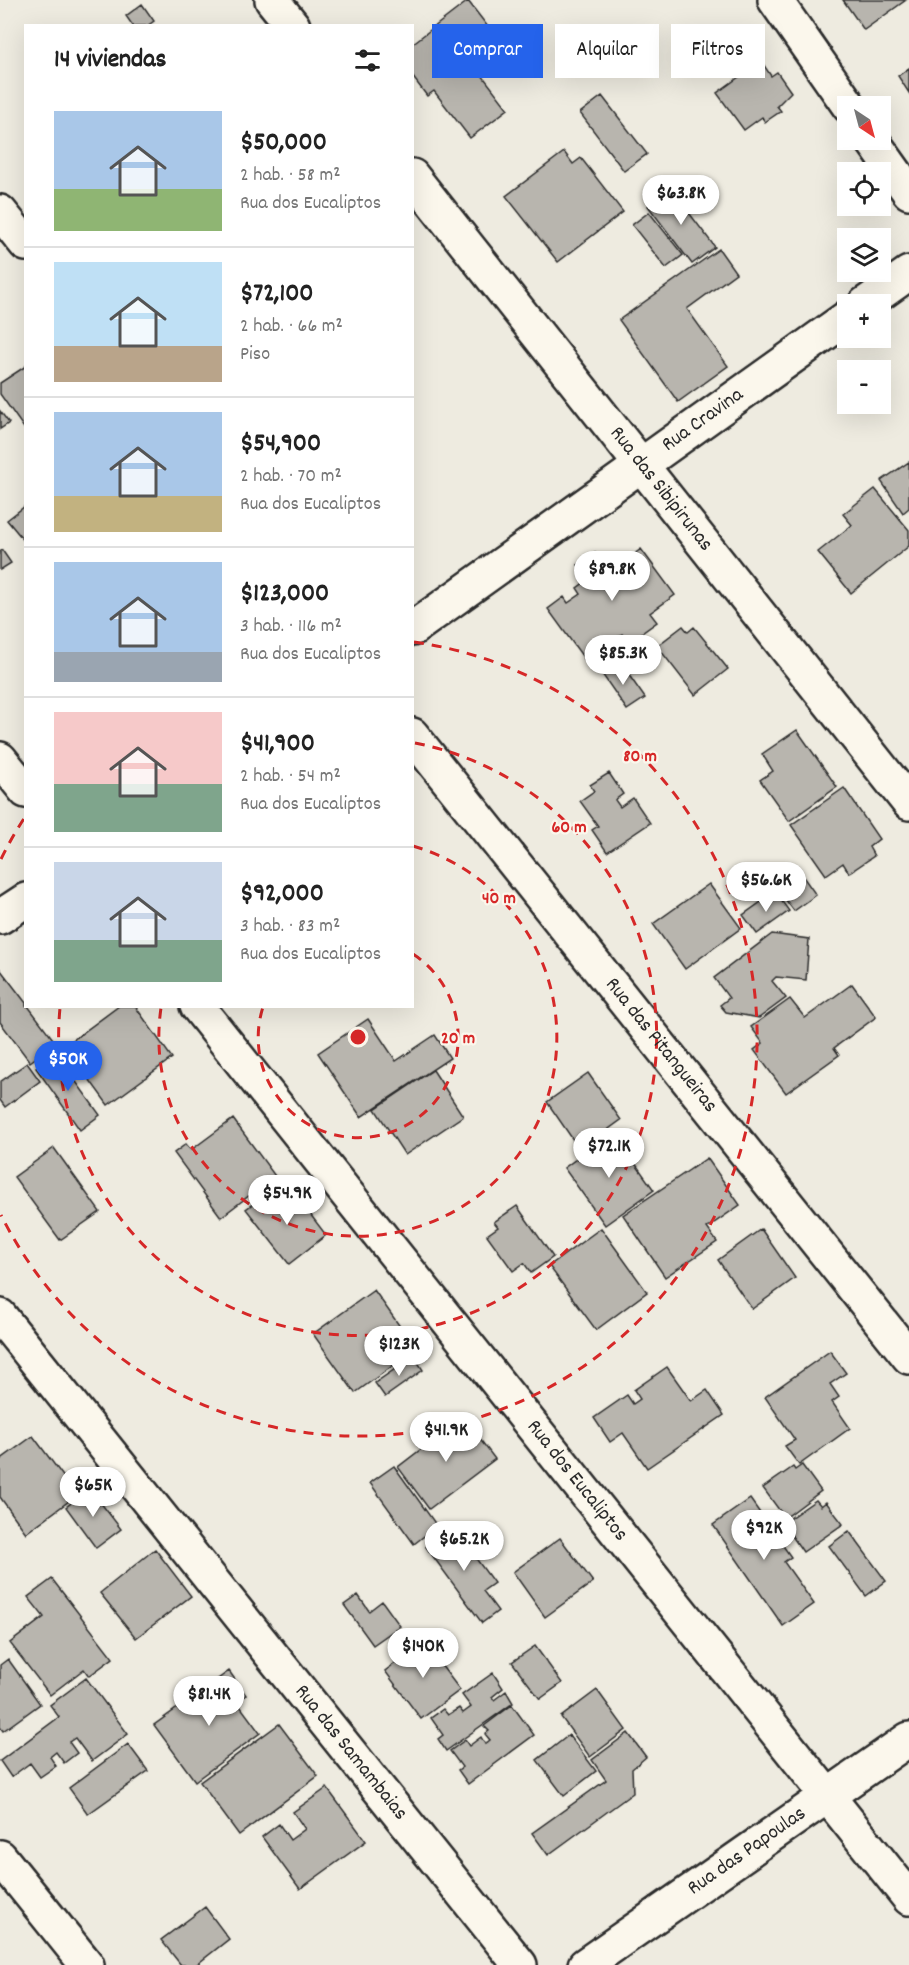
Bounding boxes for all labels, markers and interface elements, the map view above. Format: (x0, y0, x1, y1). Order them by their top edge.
chip: Comprar (432, 24, 543, 78)
chip: Alquilar (555, 24, 659, 78)
chip: Filtros (671, 24, 765, 78)
text: 14 viviendas (54, 42, 166, 79)
icon: filters (351, 44, 384, 77)
north arrow (837, 96, 891, 150)
map controls (837, 96, 891, 414)
text: $50,000 (240, 125, 327, 162)
icon: home (102, 135, 174, 207)
text: 2 hab. · 58 m² (240, 162, 340, 190)
button: locate (837, 162, 891, 216)
pin: $63.8K (632, 175, 730, 226)
text: $63.8K (656, 180, 706, 208)
text: Rua dos Eucaliptos (240, 190, 381, 218)
button: layers (837, 228, 891, 282)
text: $72,100 (240, 276, 313, 313)
icon: home (102, 286, 174, 358)
button: + (837, 294, 891, 348)
text: 2 hab. · 66 m² (240, 313, 343, 341)
text: Piso (240, 341, 270, 369)
button: − (837, 360, 891, 414)
street label: Rua Cravina (656, 380, 751, 460)
street label: Rua das Sibipirunas (601, 421, 719, 558)
text: $54,900 (240, 426, 321, 463)
icon: home (102, 436, 174, 508)
text: 2 hab. · 70 m² (240, 463, 342, 491)
text: Rua dos Eucaliptos (240, 491, 381, 519)
pin: $89.8K (563, 551, 661, 602)
text: $89.8K (588, 556, 636, 584)
text: $123,000 (240, 576, 329, 613)
icon: home (102, 586, 174, 658)
text: 3 hab. · 116 m² (240, 613, 342, 641)
pin: $85.3K (574, 635, 672, 686)
text: $85.3K (599, 640, 647, 668)
text: Rua dos Eucaliptos (240, 641, 381, 669)
text: $41,900 (240, 726, 315, 763)
icon: home (102, 736, 174, 808)
text: 80 m (623, 745, 657, 770)
text: 2 hab. · 54 m² (240, 763, 341, 791)
text: Rua dos Eucaliptos (240, 791, 381, 819)
text: 60 m (551, 816, 587, 841)
pin: $56.6K (717, 862, 815, 913)
text: $56.6K (740, 867, 792, 895)
text: $92,000 (240, 876, 324, 913)
icon: home (102, 886, 174, 958)
text: 40 m (482, 887, 516, 912)
text: 3 hab. · 83 m² (240, 913, 340, 941)
text: Rua dos Eucaliptos (240, 941, 381, 969)
street label: Rua das Pitangueiras (597, 972, 724, 1120)
centre of rings (348, 1027, 368, 1047)
text: 20 m (441, 1027, 475, 1052)
pin: $50K (32, 1041, 104, 1092)
text: $50K (48, 1046, 88, 1074)
pin: $72.1K (560, 1128, 658, 1179)
text: $72.1K (587, 1133, 631, 1161)
pin: $54.9K (238, 1175, 336, 1226)
text: $54.9K (262, 1180, 312, 1208)
pin: $123K (357, 1326, 441, 1377)
text: $123K (378, 1331, 420, 1359)
pin: $41.9K (397, 1412, 495, 1463)
street label: Rua dos Eucaliptos (518, 1414, 634, 1548)
text: $41.9K (424, 1417, 468, 1445)
pin: $65K (57, 1467, 129, 1518)
text: $65K (74, 1472, 112, 1500)
pin: $92K (728, 1510, 800, 1561)
text: $92K (745, 1515, 783, 1543)
pin: $65.2K (415, 1521, 513, 1572)
text: $65.2K (439, 1526, 489, 1554)
pin: $140K (381, 1628, 465, 1679)
text: $140K (402, 1633, 444, 1661)
pin: $81.4K (160, 1676, 258, 1727)
street label: Rua das Samambaias (286, 1679, 414, 1827)
text: $81.4K (187, 1681, 231, 1709)
street label: Rua das Papoulas (682, 1800, 813, 1904)

